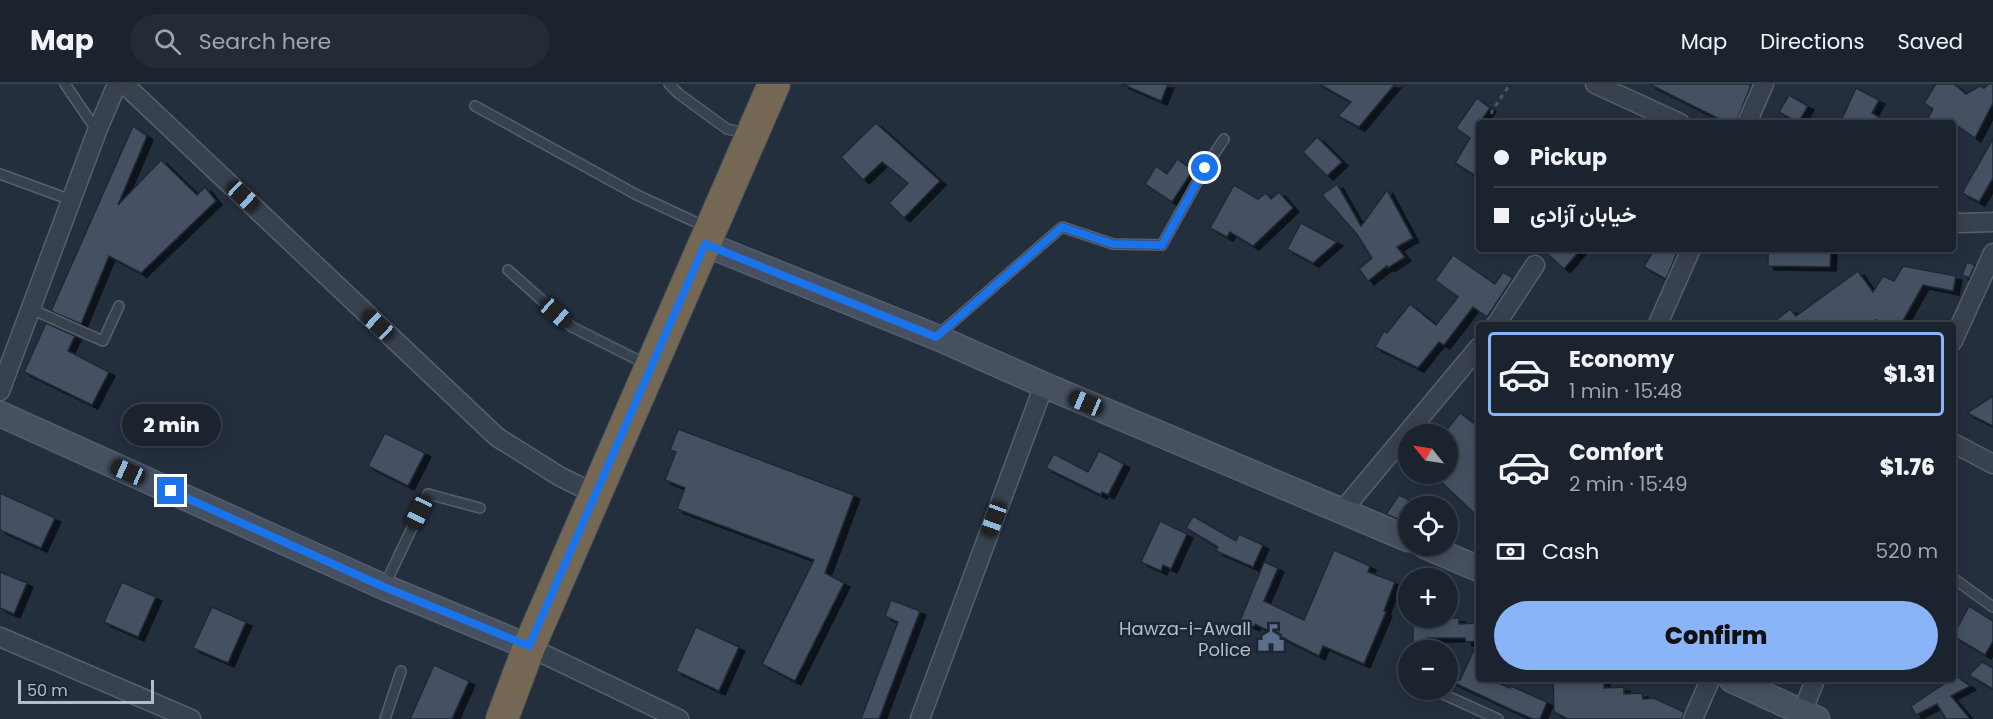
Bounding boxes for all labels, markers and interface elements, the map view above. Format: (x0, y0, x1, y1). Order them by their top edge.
search box (130, 14, 550, 68)
text: Map (30, 21, 94, 60)
icon: search (151, 25, 184, 58)
text: Search here (199, 26, 331, 57)
text: Map (1681, 27, 1727, 56)
text: Directions (1760, 27, 1864, 56)
text: Saved (1897, 27, 1963, 56)
text: Pickup (1530, 142, 1607, 173)
route start (1191, 154, 1218, 181)
car (224, 177, 262, 215)
text: خیابان آزادی (1530, 199, 1636, 230)
car (537, 294, 575, 332)
car (359, 306, 397, 344)
text: Economy (1569, 344, 1674, 375)
icon: car (1497, 347, 1551, 401)
text: $1.31 (1883, 359, 1935, 390)
text: 1 min · 15:48 (1569, 377, 1682, 405)
car (1066, 388, 1106, 418)
callout: 2 min (122, 404, 220, 446)
text: 2 min (143, 411, 200, 439)
north arrow (1398, 424, 1458, 484)
map controls (1398, 424, 1458, 700)
text: Comfort (1569, 437, 1663, 468)
icon: car (1497, 440, 1551, 494)
text: $1.76 (1880, 452, 1935, 483)
car (108, 456, 148, 488)
text: 2 min · 15:49 (1569, 470, 1687, 498)
route end (157, 477, 184, 504)
car (403, 492, 435, 532)
button: locate (1398, 496, 1458, 556)
car (979, 499, 1009, 539)
icon: cash (1494, 535, 1527, 568)
text: Cash (1542, 536, 1599, 567)
text: 520 m (1875, 537, 1938, 565)
button: + (1398, 568, 1458, 628)
button: Confirm (1494, 601, 1938, 670)
place label: Hawza-i-Awall Police (1119, 616, 1251, 662)
public building icon: Hawza-i-Awall Police (1256, 623, 1286, 653)
button: − (1398, 640, 1458, 700)
scale bar (18, 677, 154, 704)
text: 50 m (27, 679, 68, 702)

